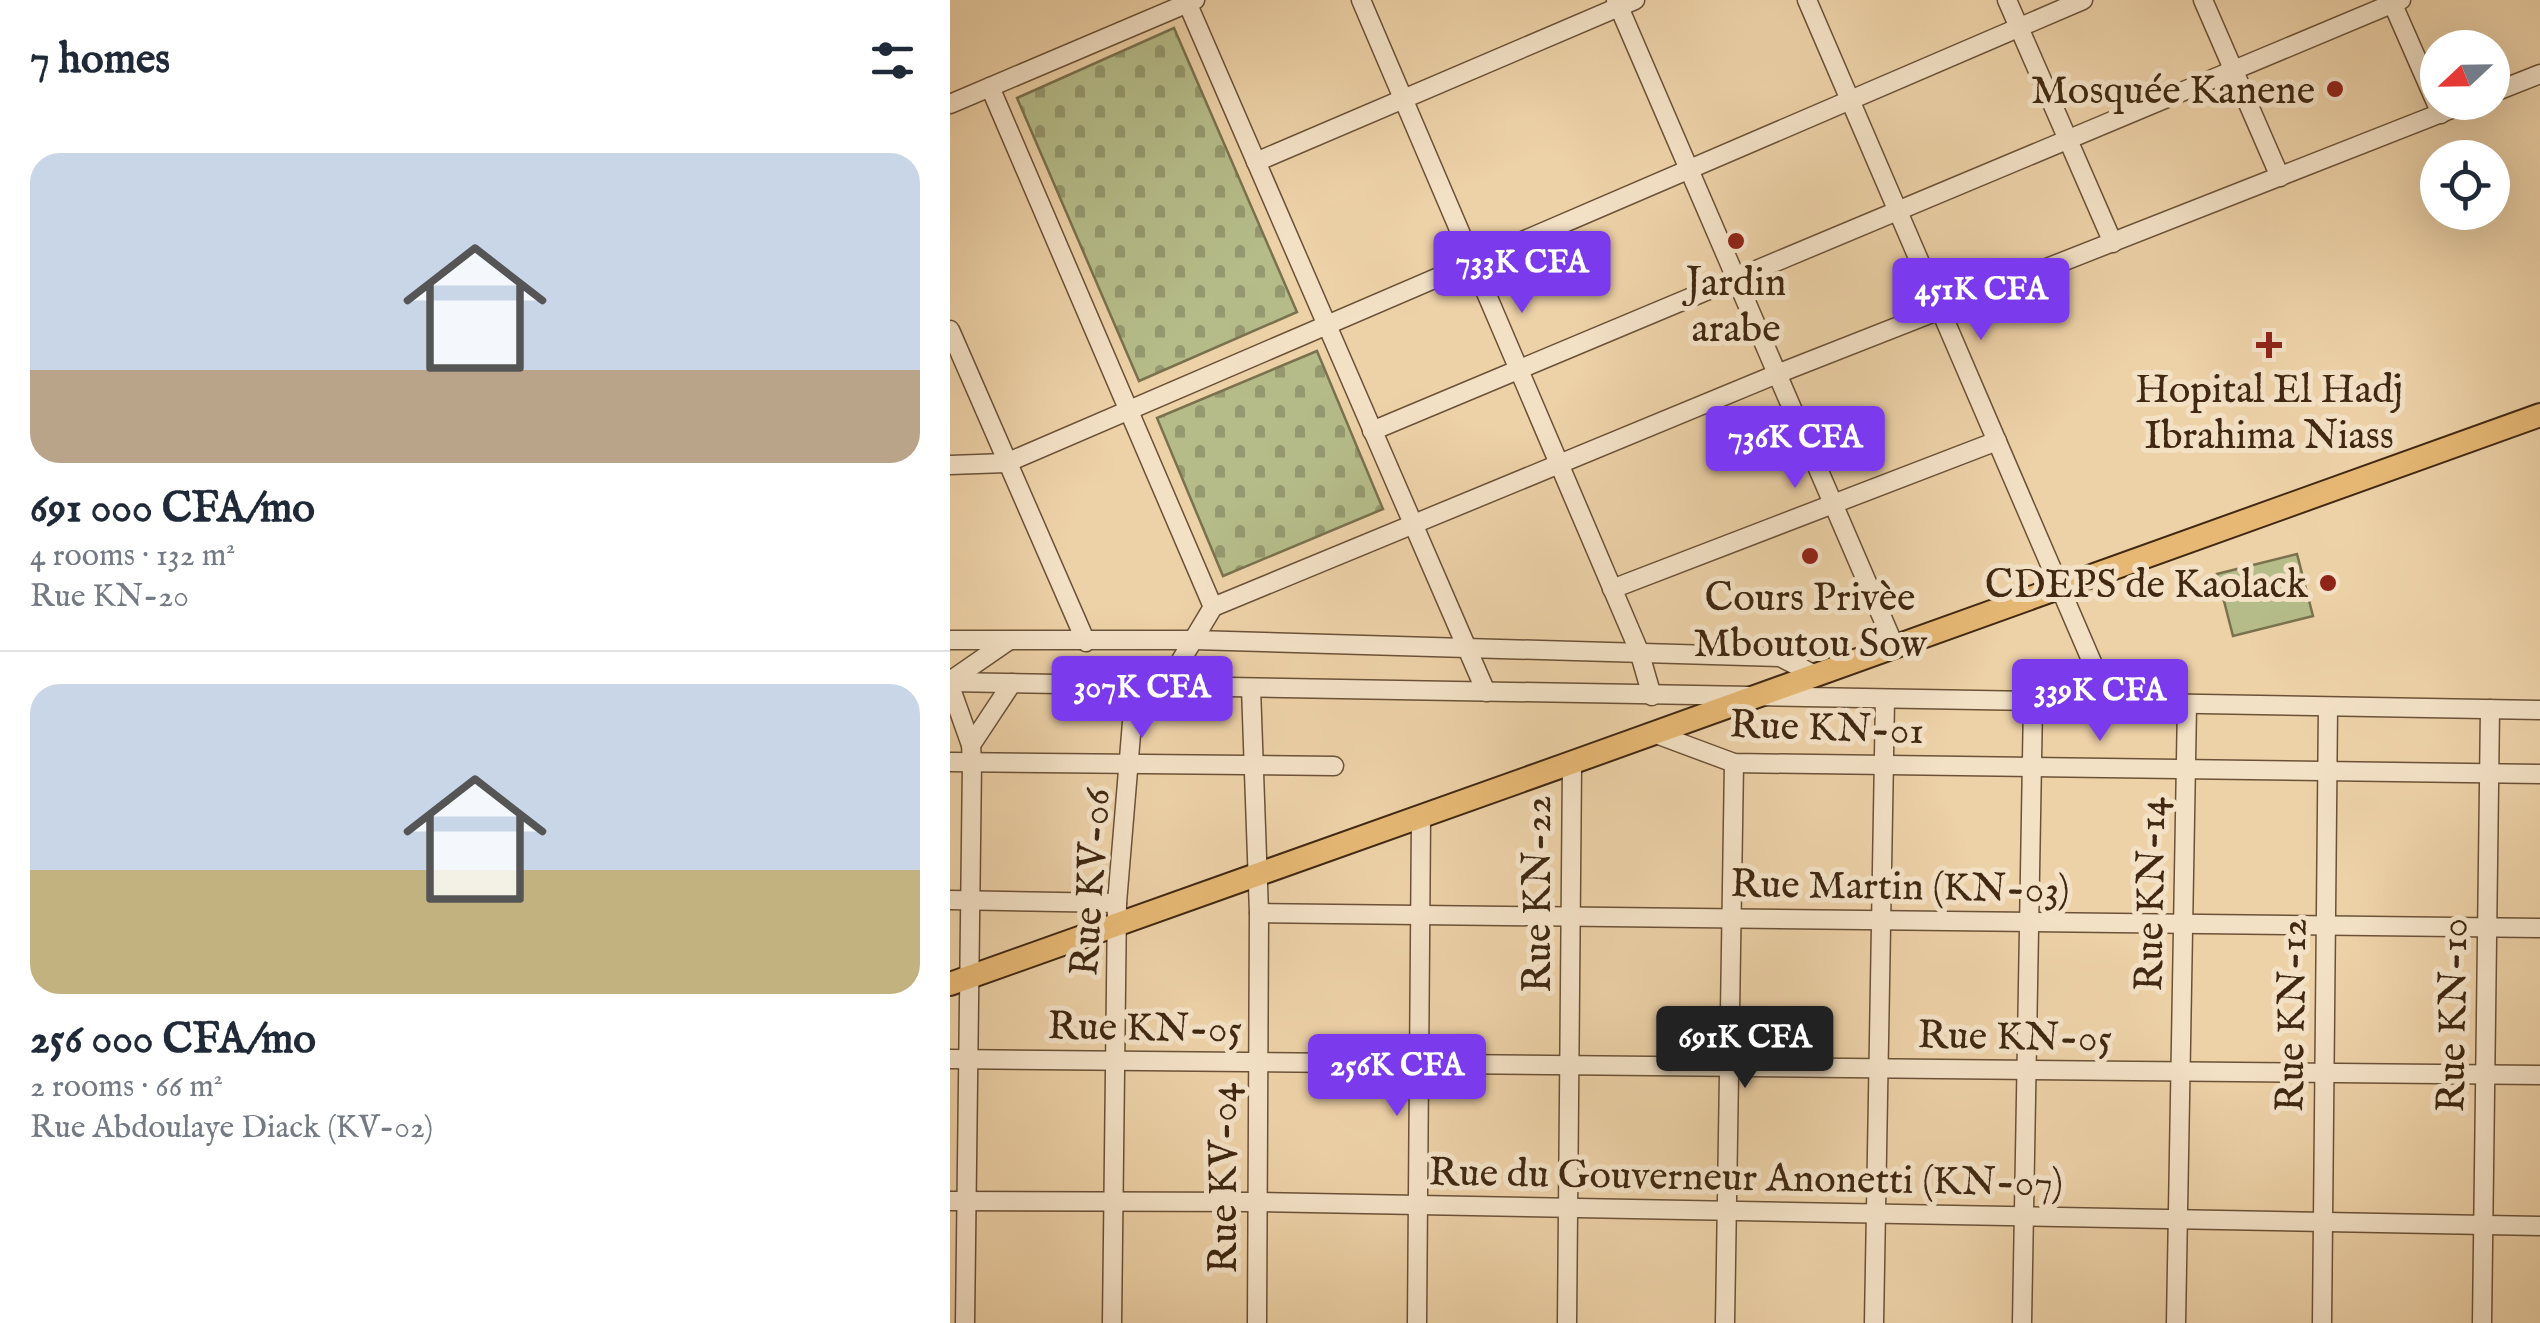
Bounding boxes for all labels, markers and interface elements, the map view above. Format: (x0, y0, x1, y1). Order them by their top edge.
north arrow (2420, 30, 2510, 120)
map controls (2420, 30, 2510, 230)
icon: filters (865, 33, 920, 88)
text: 7 homes (30, 34, 170, 87)
place label: Mosquée Kanene (2031, 67, 2315, 118)
marker: Mosquée Kanene (2324, 78, 2346, 100)
button: locate (2420, 140, 2510, 230)
icon: home (385, 218, 565, 398)
marker: Jardin arabe (1725, 230, 1747, 252)
pin: 733K CFA (1419, 231, 1625, 316)
text: 733K CFA (1456, 243, 1588, 284)
pin: 451K CFA (1878, 258, 2084, 343)
place label: Jardin arabe (1682, 259, 1786, 356)
text: 451K CFA (1914, 270, 2048, 311)
marker: Hopital El Hadj Ibrahima Niass (2256, 332, 2282, 358)
place label: Hopital El Hadj Ibrahima Niass (2135, 366, 2403, 463)
pin: 736K CFA (1692, 406, 1898, 491)
text: 736K CFA (1728, 418, 1862, 459)
text: 691 000 CFA/mo (30, 483, 315, 536)
text: 4 rooms · 132 m² (30, 536, 235, 577)
marker: Cours Privèe Mboutou Sow (1799, 545, 1821, 567)
place label: CDEPS de Kaolack (1985, 561, 2309, 612)
marker: CDEPS de Kaolack (2317, 572, 2339, 594)
place label: Cours Privèe Mboutou Sow (1693, 574, 1928, 671)
text: Rue KN-20 (30, 577, 189, 618)
pin: 307K CFA (1039, 656, 1245, 741)
pin: 339K CFA (1997, 659, 2203, 744)
text: 307K CFA (1074, 668, 1210, 709)
text: 339K CFA (2034, 671, 2166, 712)
street label: Rue KN-01 (1729, 701, 1925, 758)
icon: home (385, 749, 565, 929)
street label: Rue KV-06 (1060, 786, 1125, 978)
street label: Rue KN-22 (1514, 795, 1565, 993)
street label: Rue KN-14 (2125, 796, 2180, 992)
street label: Rue Martin (KN-03) (1730, 860, 2070, 917)
street label: Rue KN-10 (2427, 917, 2482, 1113)
street label: Rue KN-12 (2266, 918, 2321, 1112)
street label: Rue KN-05 (1047, 1002, 1243, 1057)
pin: 691K CFA (1642, 1006, 1848, 1091)
street label: Rue KN-05 (1917, 1011, 2113, 1066)
text: 256 000 CFA/mo (30, 1014, 316, 1067)
text: 691K CFA (1678, 1018, 1812, 1059)
pin: 256K CFA (1294, 1034, 1500, 1119)
text: 256K CFA (1330, 1046, 1464, 1087)
text: 2 rooms · 66 m² (30, 1067, 223, 1108)
street label: Rue KV-04 (1200, 1082, 1251, 1273)
text: Rue Abdoulaye Diack (KV-02) (30, 1108, 433, 1149)
street label: Rue du Gouverneur Anonetti (KN-07) (1428, 1148, 2064, 1211)

